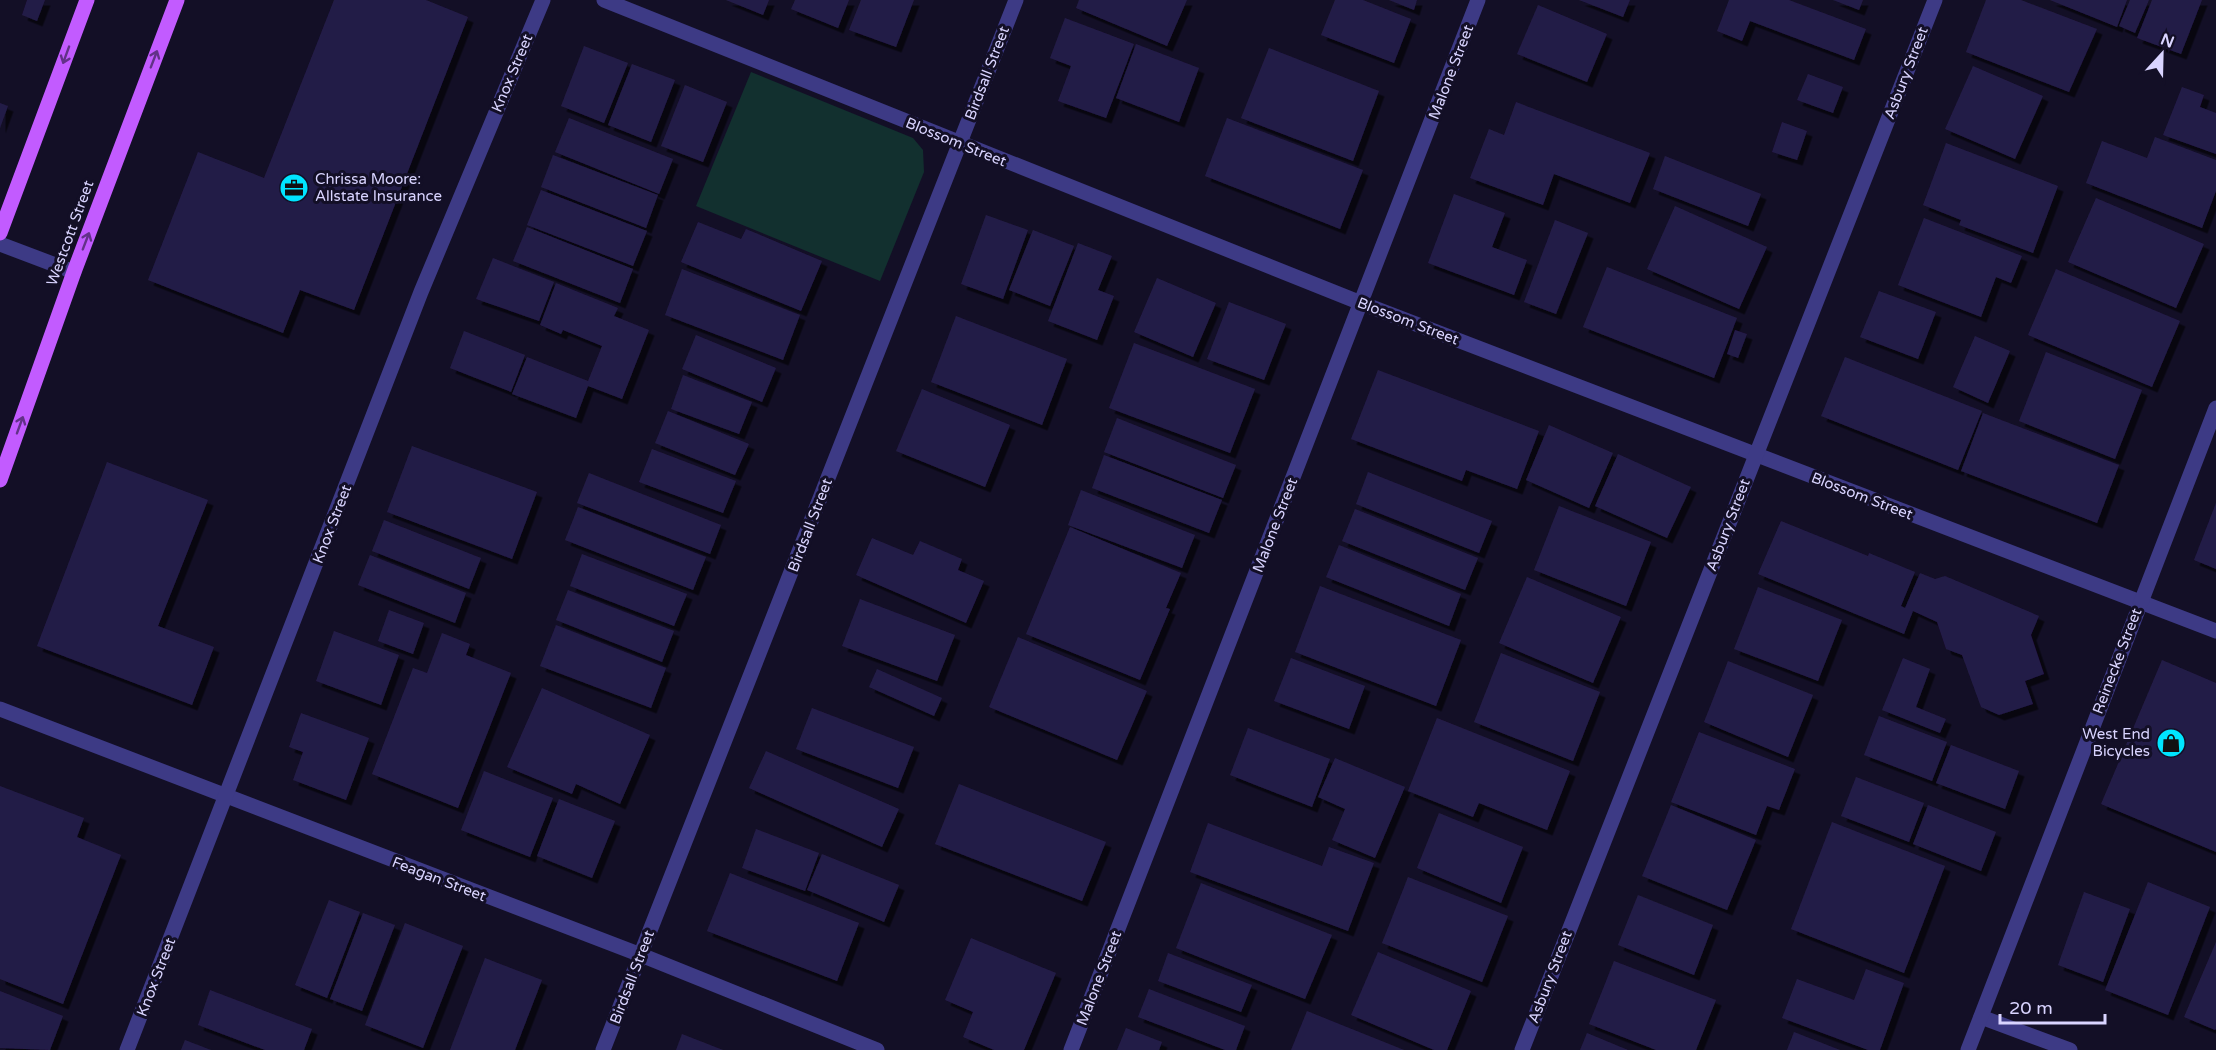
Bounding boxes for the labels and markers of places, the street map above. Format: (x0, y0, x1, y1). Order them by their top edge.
place label: Chrissa Moore: Allstate Insurance (315, 170, 442, 205)
office icon: Chrissa Moore: Allstate Insurance (278, 172, 310, 204)
place label: West End Bicycles (2082, 725, 2150, 760)
shop icon: West End Bicycles (2155, 727, 2187, 759)

